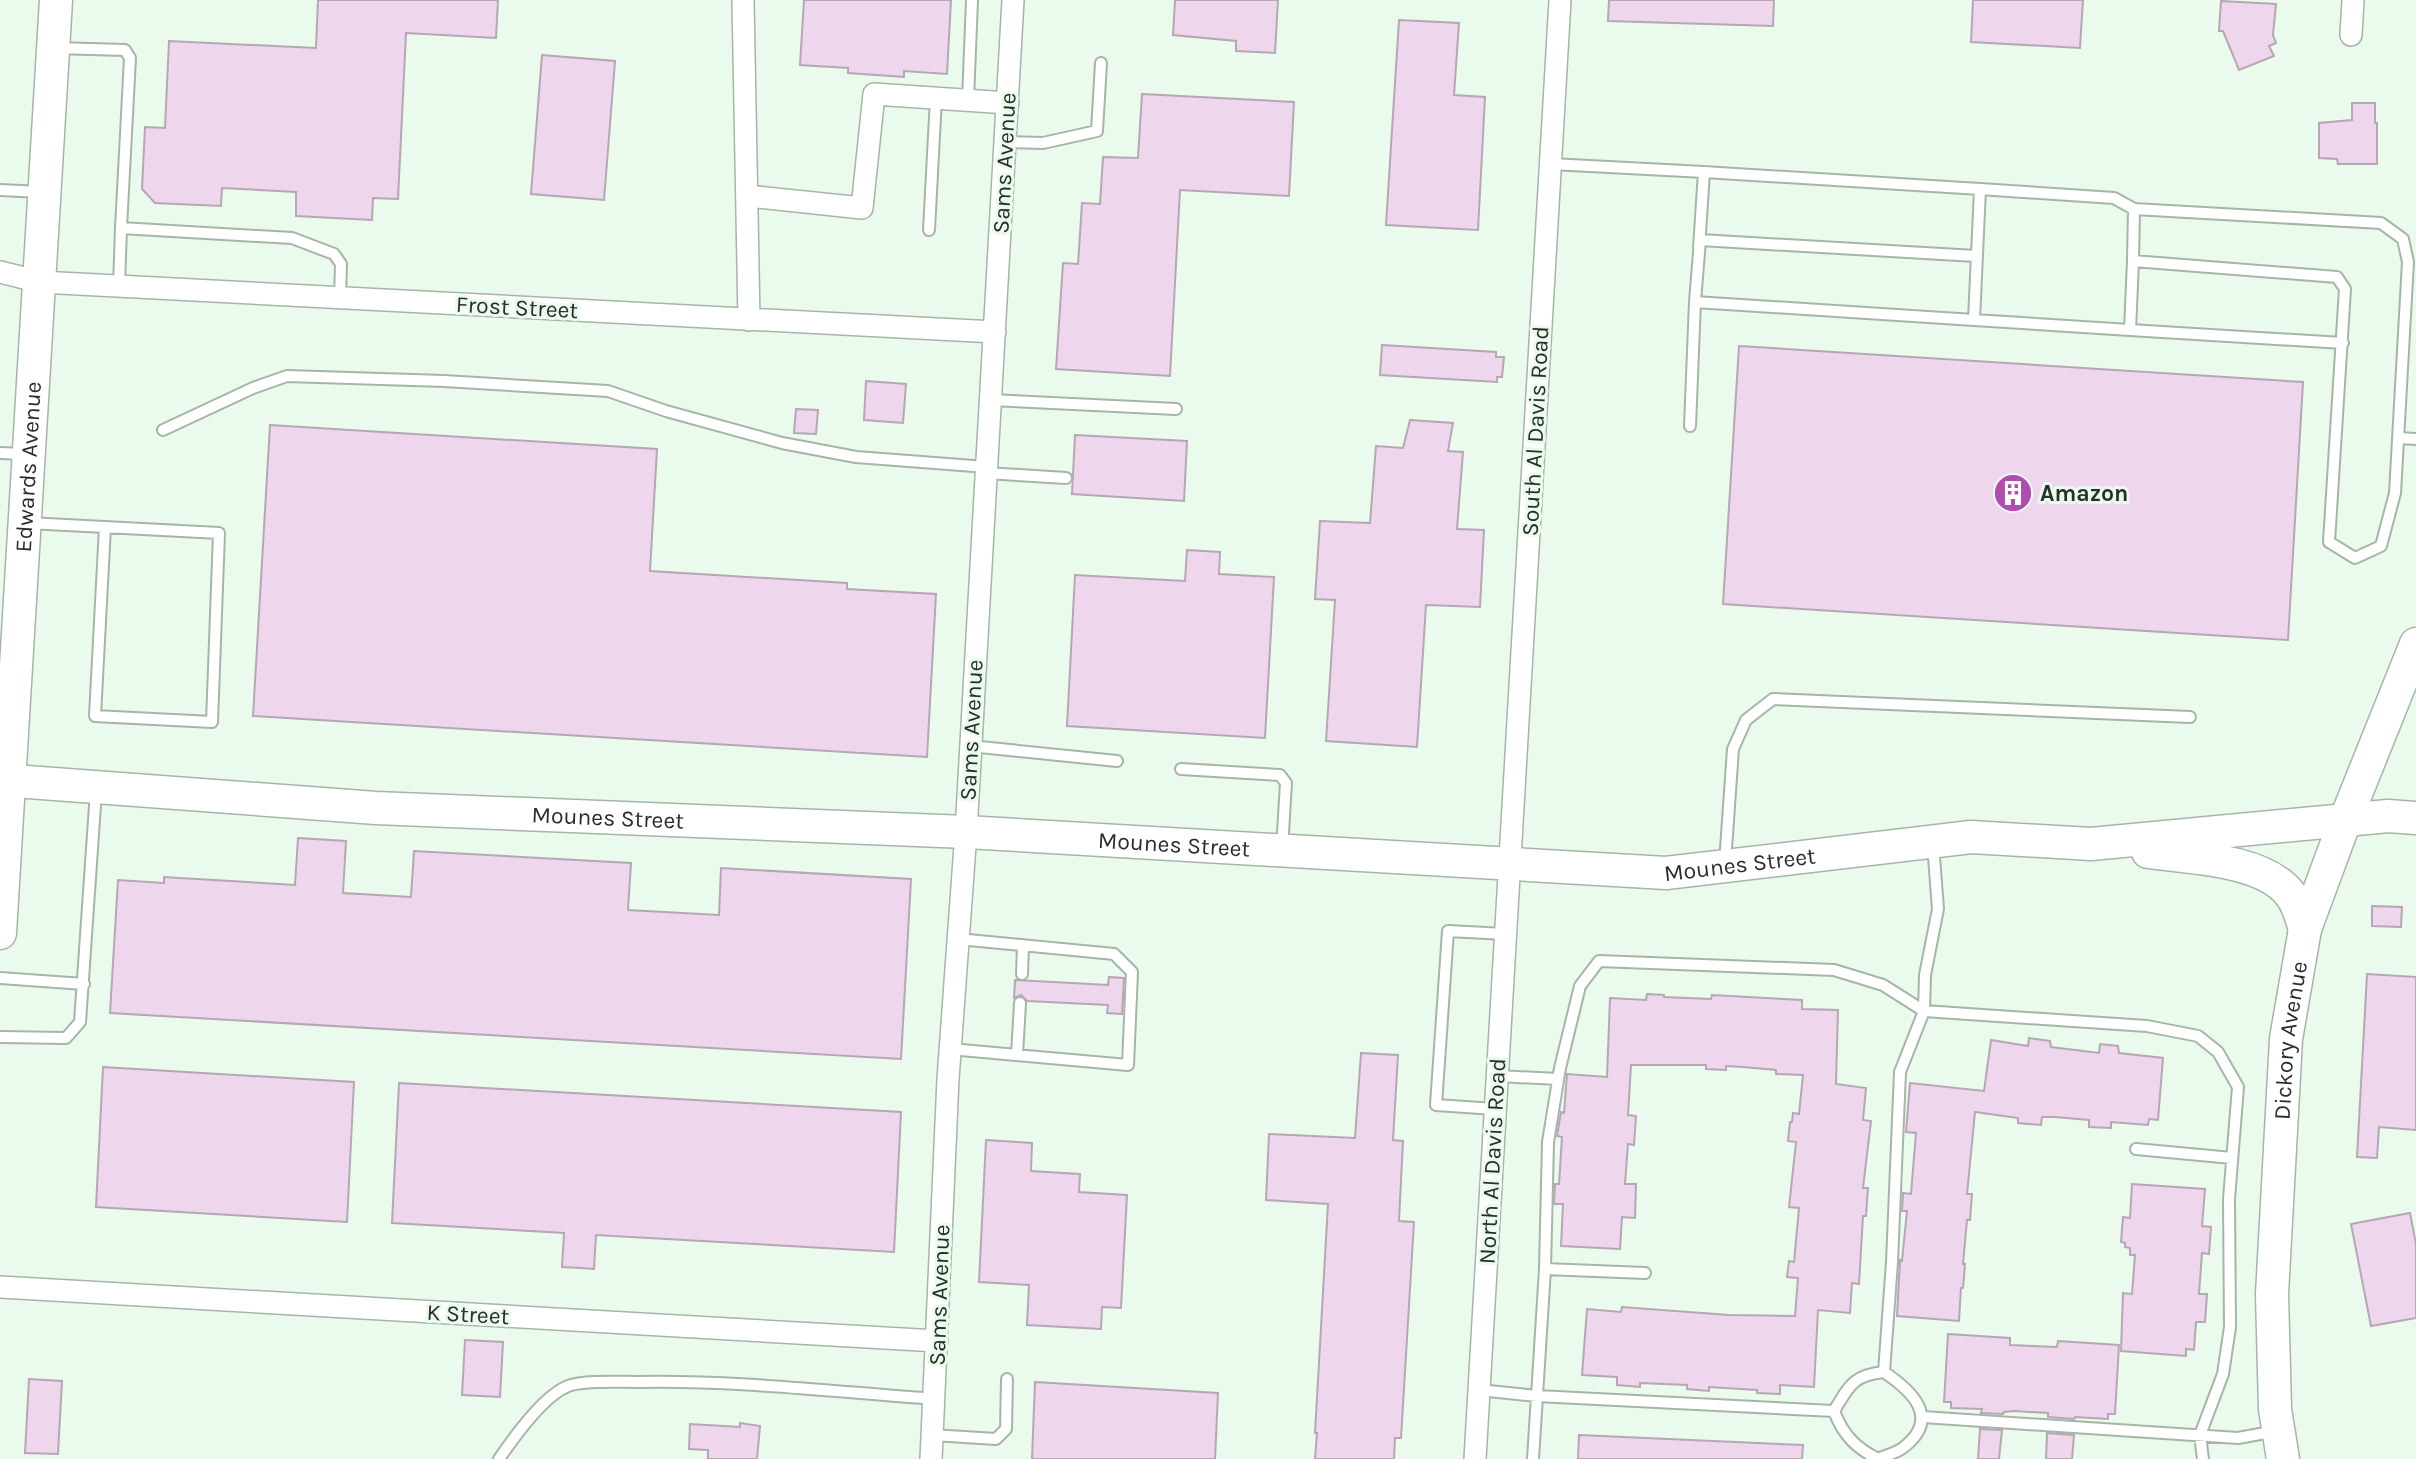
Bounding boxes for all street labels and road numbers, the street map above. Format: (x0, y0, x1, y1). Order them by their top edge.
street label: Sams Avenue (987, 92, 1022, 234)
street label: Frost Street (455, 291, 579, 324)
street label: South Al Davis Road (1517, 325, 1554, 537)
street label: Edwards Avenue (10, 381, 47, 553)
street label: Sams Avenue (954, 659, 989, 801)
street label: Mounes Street (531, 801, 685, 835)
street label: Mounes Street (1097, 827, 1251, 863)
street label: Mounes Street (1663, 842, 1817, 887)
street label: Dickory Avenue (2269, 959, 2313, 1121)
street label: North Al Davis Road (1474, 1057, 1511, 1265)
street label: Sams Avenue (924, 1224, 955, 1366)
street label: K Street (426, 1299, 510, 1330)

